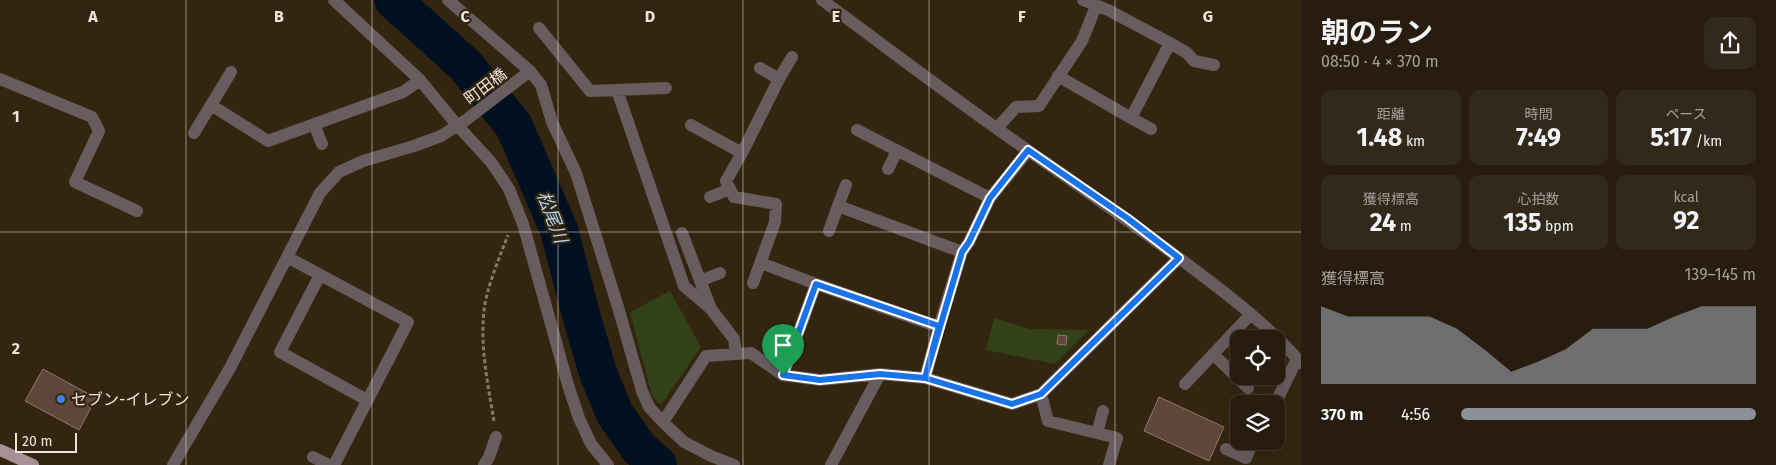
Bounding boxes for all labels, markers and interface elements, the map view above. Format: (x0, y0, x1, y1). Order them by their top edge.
text: A (87, 7, 98, 26)
text: B (274, 7, 284, 26)
text: C (460, 7, 470, 26)
text: D (645, 7, 655, 26)
text: E (832, 7, 840, 26)
text: F (1018, 7, 1026, 26)
text: G (1203, 7, 1213, 26)
text: 朝のラン (1321, 16, 1433, 49)
button: share (1704, 17, 1756, 69)
text: 08:50 · 4 × 370 m (1321, 52, 1439, 71)
street label: 町田橋 (460, 64, 510, 108)
text: 距離 (1377, 106, 1405, 123)
text: 時間 (1524, 106, 1552, 123)
text: ペース (1666, 106, 1707, 123)
text: 1 (12, 107, 20, 126)
text: 1.48 (1357, 123, 1402, 153)
text: 7:49 (1516, 123, 1561, 153)
text: 5:17 (1650, 123, 1692, 153)
text: km (1402, 133, 1425, 150)
text: /km (1692, 133, 1722, 150)
water label: 松尾川 (532, 188, 573, 248)
text: kcal (1674, 189, 1699, 206)
text: 獲得標高 (1363, 191, 1419, 208)
text: 心拍数 (1517, 191, 1559, 208)
text: 92 (1673, 206, 1699, 236)
text: 24 (1370, 208, 1396, 238)
text: 135 (1503, 208, 1541, 238)
text: m (1396, 218, 1412, 235)
text: bpm (1541, 218, 1574, 235)
text: 139–145 m (1684, 265, 1756, 284)
text: 獲得標高 (1321, 269, 1385, 288)
pin (762, 324, 804, 375)
map controls (1230, 330, 1285, 450)
button: locate (1230, 330, 1285, 385)
icon: arrive (769, 331, 797, 359)
text: 2 (12, 339, 20, 358)
place label: セブン-イレブン (71, 390, 189, 409)
marker: セブン-イレブン (55, 393, 67, 405)
button: layers (1230, 395, 1285, 450)
text: 370 m (1321, 405, 1363, 424)
text: 4:56 (1401, 405, 1430, 424)
scale bar (15, 430, 78, 453)
text: 20 m (22, 433, 52, 450)

